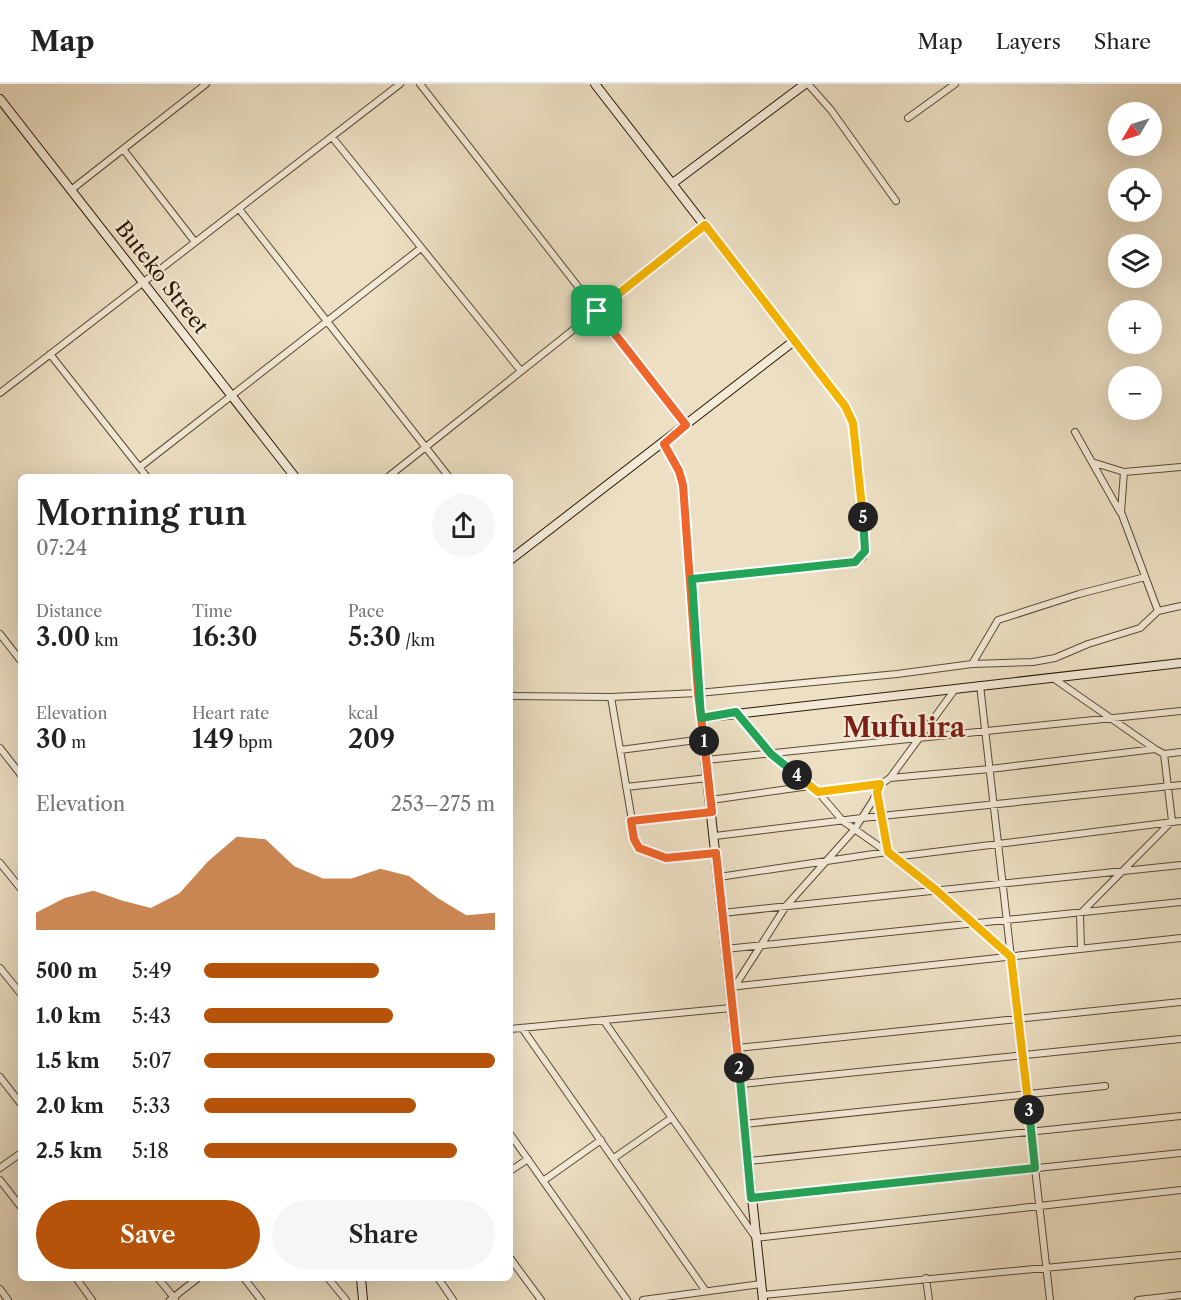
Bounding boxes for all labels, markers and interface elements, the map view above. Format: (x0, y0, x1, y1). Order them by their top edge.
text: Map (30, 24, 94, 58)
text: Map (918, 29, 963, 54)
text: Layers (996, 29, 1061, 54)
text: Share (1094, 29, 1151, 54)
north arrow (1108, 102, 1162, 156)
map controls (1108, 102, 1162, 420)
button: locate (1108, 168, 1162, 222)
street label: Buteko Street (110, 216, 214, 339)
button: layers (1108, 234, 1162, 288)
pin (571, 285, 622, 336)
icon: arrive (580, 294, 613, 327)
button: + (1108, 300, 1162, 354)
button: − (1108, 366, 1162, 420)
text: Morning run (36, 493, 247, 534)
button: share (432, 494, 495, 557)
pin: 5 (848, 502, 878, 532)
text: 5 (859, 507, 867, 527)
text: 07:24 (36, 536, 87, 560)
text: Distance (36, 601, 102, 621)
text: Time (192, 601, 232, 621)
text: Pace (348, 601, 384, 621)
text: 3.00 (36, 621, 90, 653)
text: 16:30 (192, 621, 258, 653)
text: 5:30 (348, 621, 401, 653)
text: km (90, 630, 119, 650)
text: /km (401, 630, 435, 650)
text: Elevation (36, 703, 107, 723)
text: Heart rate (192, 703, 269, 723)
text: kcal (348, 703, 378, 723)
district label: Mufulira (843, 711, 966, 744)
text: 30 (36, 723, 67, 755)
text: 149 (192, 723, 234, 755)
text: 209 (348, 723, 395, 755)
pin: 1 (689, 726, 719, 756)
text: 1 (700, 731, 708, 751)
text: m (67, 732, 86, 752)
text: bpm (234, 732, 273, 752)
pin: 4 (782, 760, 812, 790)
text: 4 (792, 765, 802, 785)
text: Elevation (36, 792, 125, 816)
text: 253–275 m (391, 792, 495, 816)
text: 500 m (36, 959, 97, 983)
text: 5:49 (132, 959, 172, 983)
text: 1.0 km (36, 1004, 101, 1028)
text: 5:43 (132, 1004, 171, 1028)
text: 1.5 km (36, 1049, 100, 1073)
text: 5:07 (132, 1049, 171, 1073)
pin: 2 (724, 1053, 754, 1083)
text: 2 (734, 1058, 744, 1078)
text: 2.0 km (36, 1094, 104, 1118)
text: 5:33 (132, 1094, 171, 1118)
pin: 3 (1014, 1095, 1044, 1125)
text: 3 (1024, 1100, 1034, 1120)
text: 2.5 km (36, 1139, 103, 1163)
text: 5:18 (132, 1139, 169, 1163)
button: Save (36, 1200, 260, 1269)
button: Share (272, 1200, 495, 1269)

